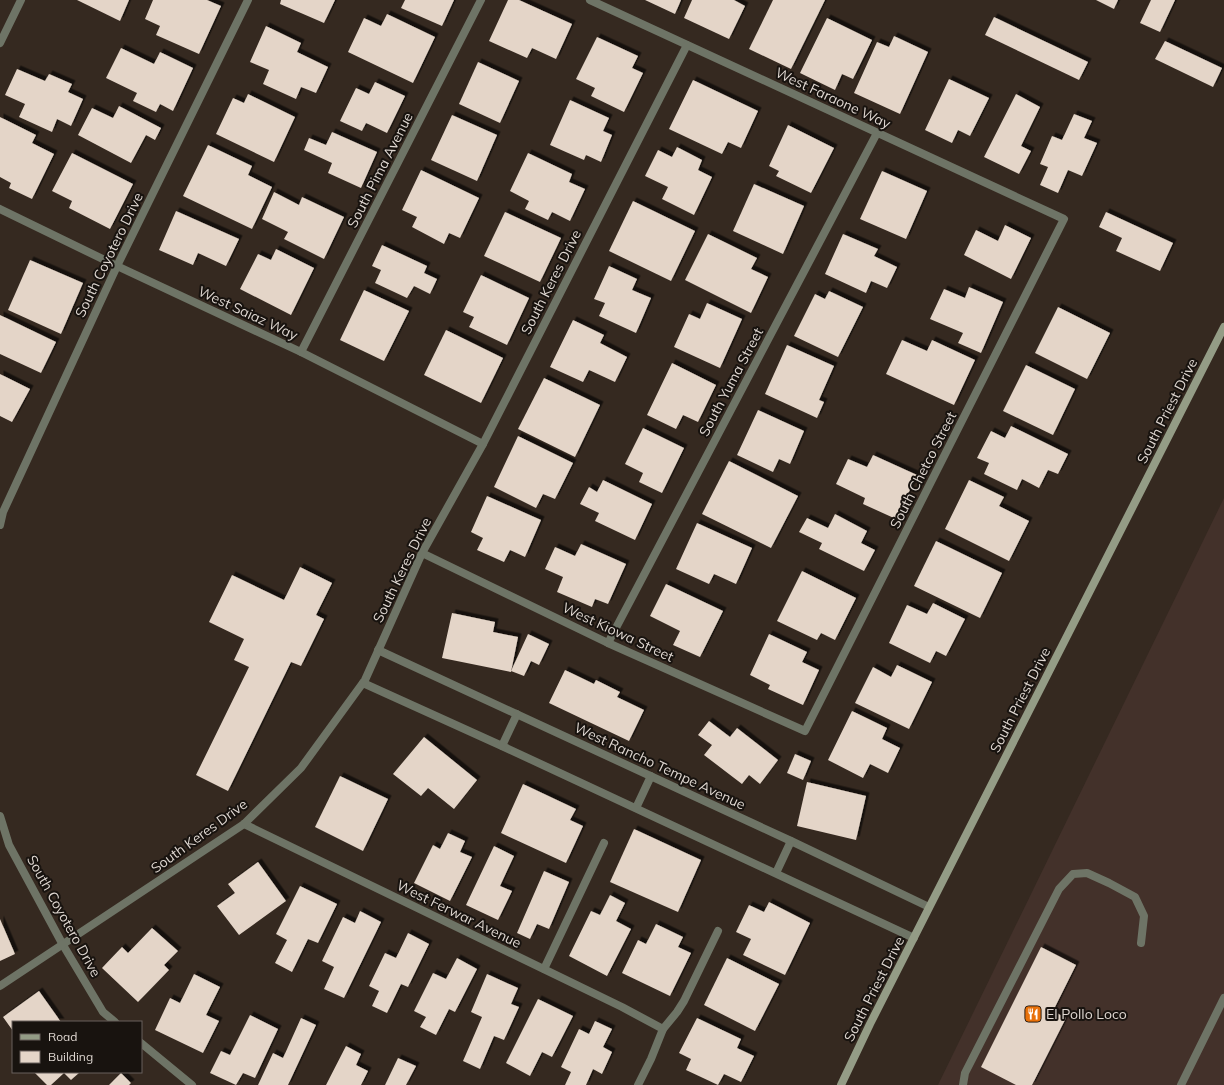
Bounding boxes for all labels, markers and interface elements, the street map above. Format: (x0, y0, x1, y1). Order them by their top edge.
street label: West Faraone Way (772, 63, 894, 133)
street label: South Pima Avenue (343, 109, 417, 231)
street label: South Coyotero Drive (71, 190, 147, 320)
street label: South Keres Drive (517, 227, 585, 337)
street label: West Saiaz Way (195, 282, 301, 344)
street label: South Yuma Street (695, 325, 767, 439)
street label: South Priest Drive (1133, 355, 1201, 467)
street label: South Chetco Street (886, 408, 960, 532)
street label: South Keres Drive (369, 514, 435, 626)
street label: West Kiowa Street (560, 598, 677, 666)
street label: South Priest Drive (986, 644, 1054, 756)
street label: West Rancho Tempe Avenue (572, 718, 748, 814)
street label: South Keres Drive (147, 795, 251, 877)
street label: South Coyotero Drive (23, 852, 105, 980)
street label: West Ferwar Avenue (394, 876, 524, 952)
street label: South Priest Drive (840, 933, 908, 1045)
restaurant icon: El Pollo Loco (1023, 1004, 1043, 1024)
place label: El Pollo Loco (1046, 1005, 1127, 1023)
legend (12, 1021, 142, 1073)
text: Road (48, 1029, 77, 1044)
text: Building (48, 1049, 93, 1064)

